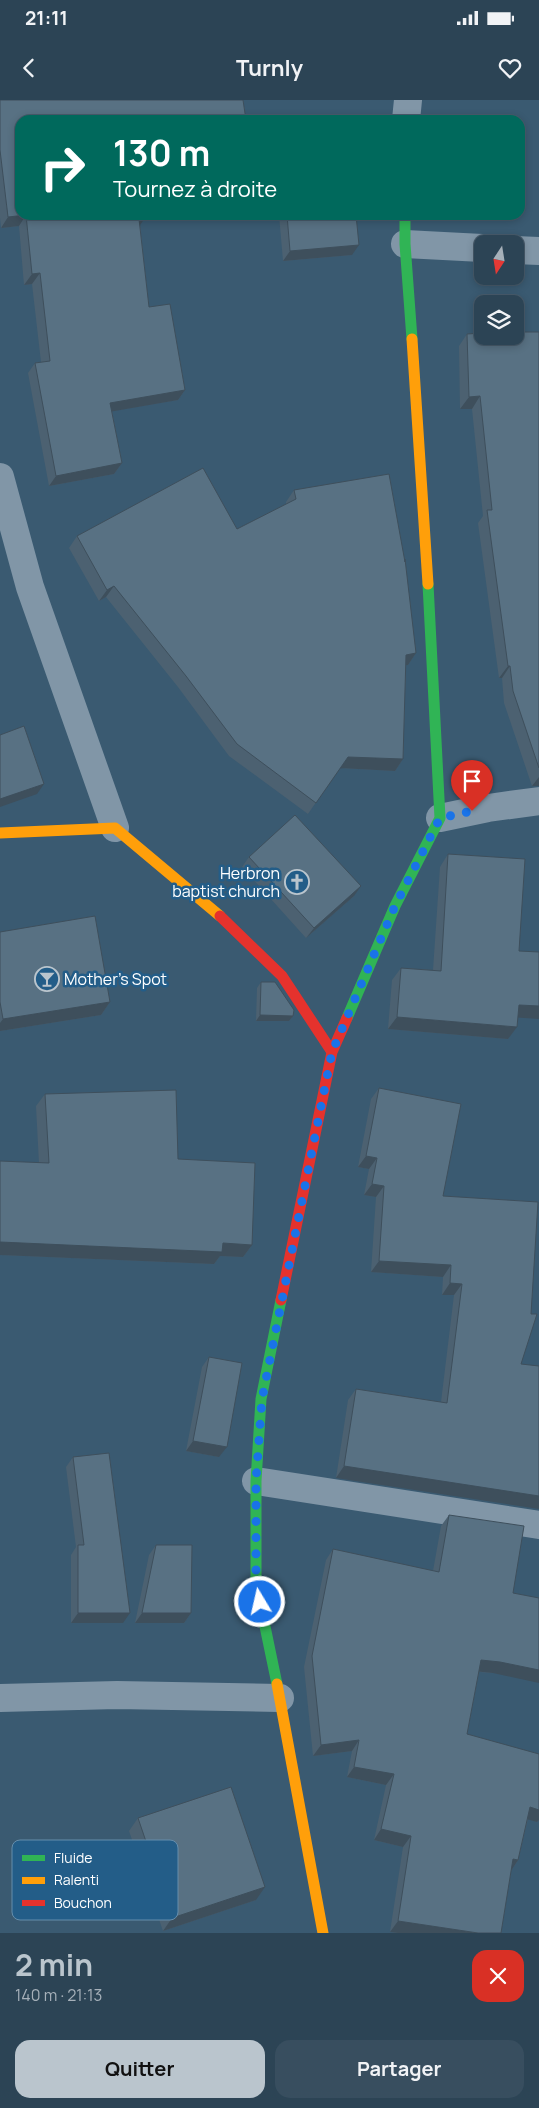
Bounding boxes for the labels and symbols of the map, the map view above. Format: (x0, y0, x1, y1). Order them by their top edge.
north arrow (474, 235, 524, 285)
pin (451, 760, 493, 811)
place label: Herbron baptist church (172, 862, 280, 902)
church icon: Herbron baptist church (284, 869, 310, 895)
bar icon: Mother's Spot (34, 966, 60, 992)
place label: Mother's Spot (64, 968, 167, 990)
position arrow (233, 1575, 285, 1627)
legend (12, 1840, 178, 1920)
text: Fluide (54, 1848, 92, 1867)
text: Ralenti (54, 1870, 99, 1889)
text: Bouchon (54, 1893, 112, 1912)

